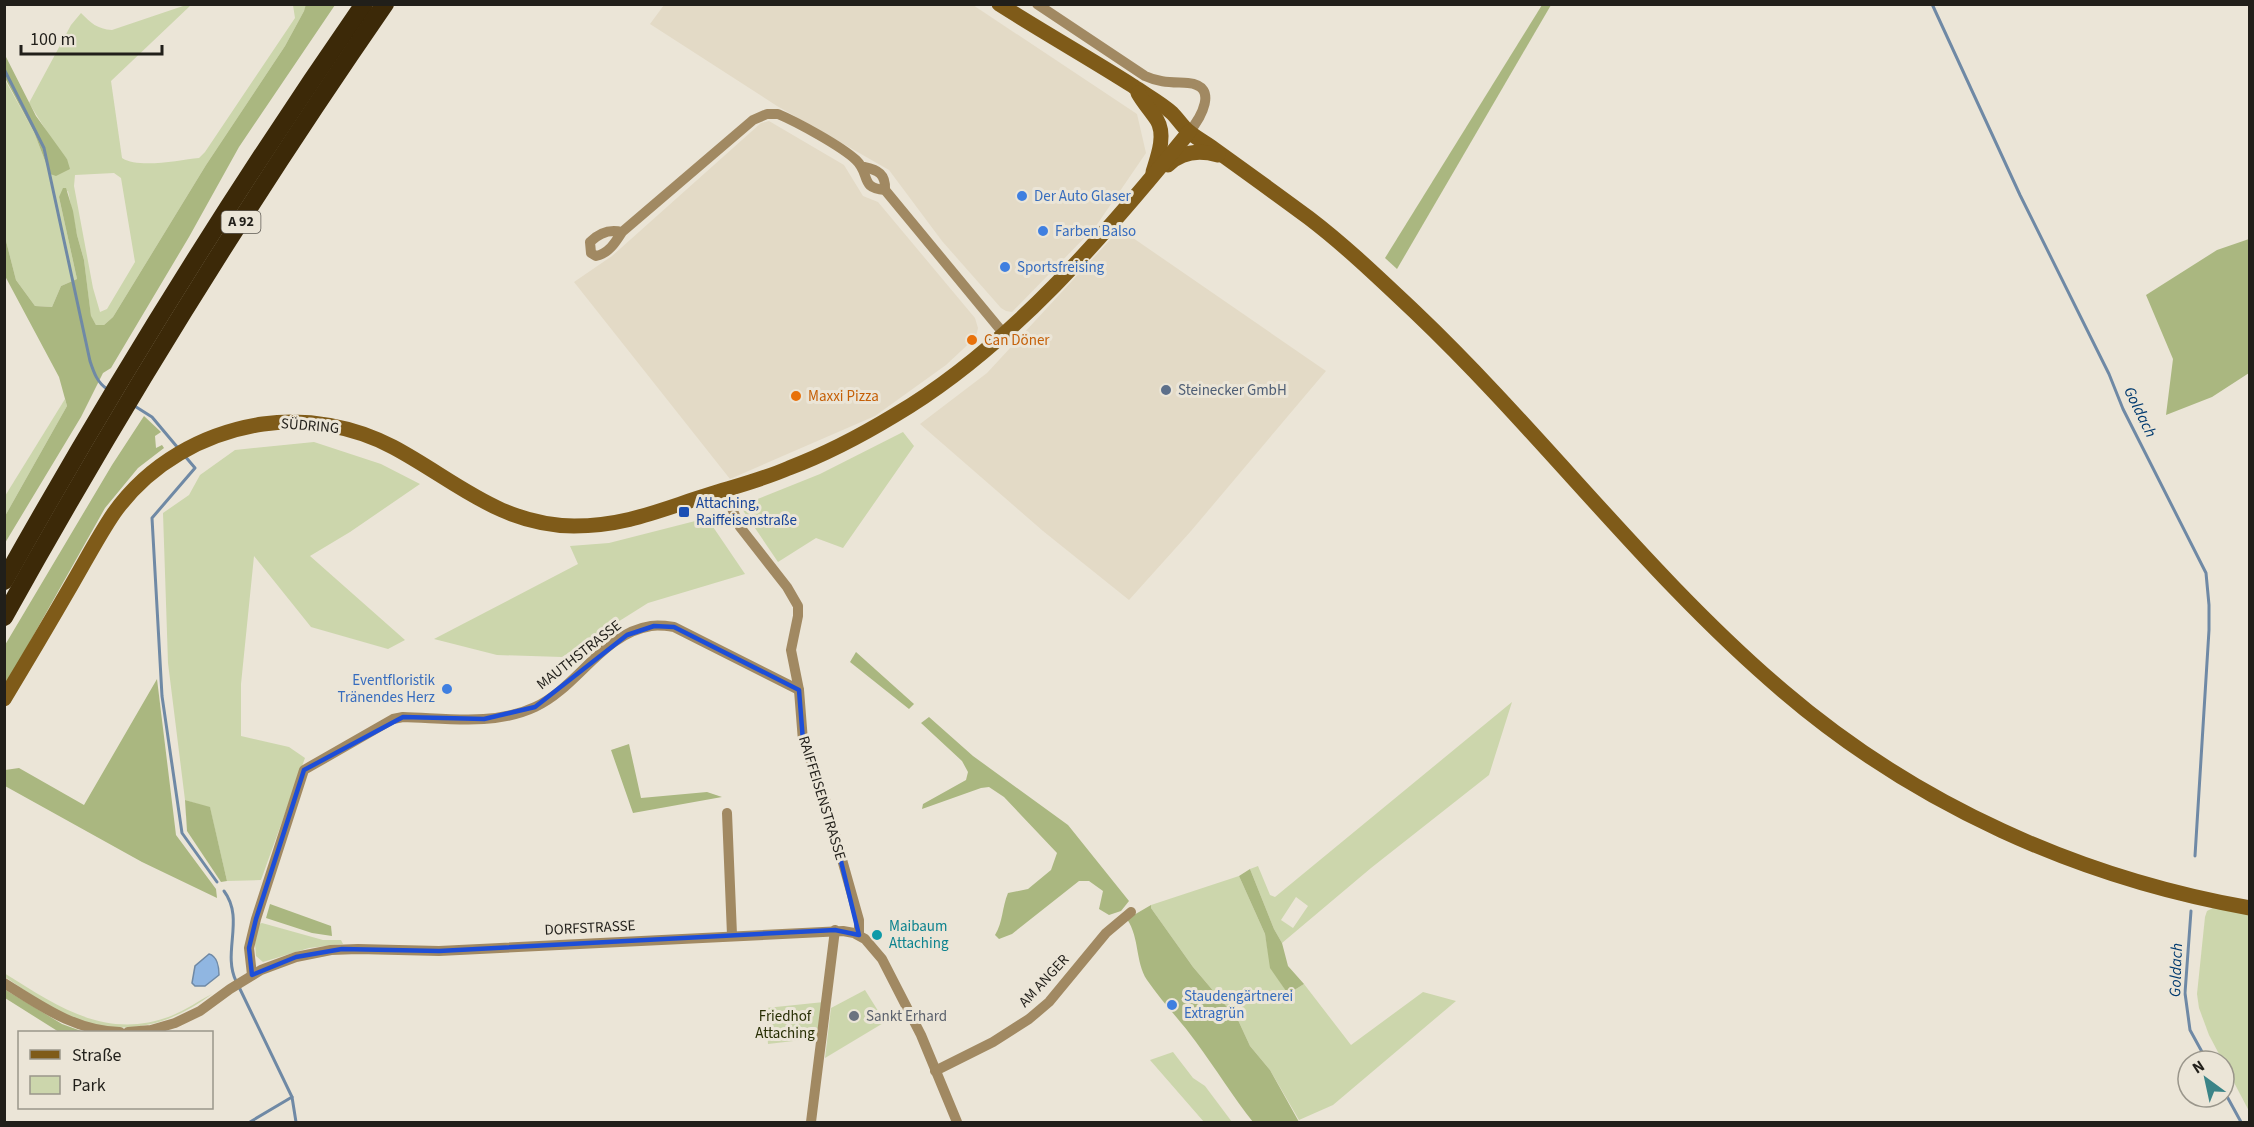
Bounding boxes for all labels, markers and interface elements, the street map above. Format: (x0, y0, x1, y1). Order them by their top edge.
scale bar (21, 18, 162, 56)
text: 100 m (30, 27, 75, 52)
place label: Der Auto Glaser (1034, 186, 1131, 207)
marker: Der Auto Glaser (1015, 189, 1029, 203)
road number: A 92 (222, 211, 260, 233)
place label: Farben Balso (1055, 221, 1136, 242)
marker: Farben Balso (1036, 224, 1050, 238)
place label: Sportsfreising (1017, 257, 1105, 278)
marker: Sportsfreising (998, 260, 1012, 274)
place label: Can Döner (984, 330, 1050, 351)
marker: Can Döner (965, 333, 979, 347)
place label: Steinecker GmbH (1178, 380, 1287, 401)
marker: Steinecker GmbH (1159, 383, 1173, 397)
water label: Goldach (2118, 383, 2162, 441)
place label: Maxxi Pizza (808, 386, 879, 407)
marker: Maxxi Pizza (789, 389, 803, 403)
street label: SÜDRING (280, 413, 340, 439)
place label: Attaching, Raiffeisenstraße (696, 493, 797, 531)
marker: Attaching, Raiffeisenstraße (677, 505, 691, 519)
street label: MAUTHSTRASSE (532, 615, 626, 695)
place label: Eventfloristik Tränendes Herz (338, 670, 436, 708)
marker: Eventfloristik Tränendes Herz (440, 682, 454, 696)
street label: RAIFFEISENSTRASSE (793, 733, 851, 863)
street label: DORFSTRASSE (544, 915, 636, 941)
place label: Maibaum Attaching (889, 916, 949, 954)
marker: Maibaum Attaching (870, 928, 884, 942)
water label: Goldach (2164, 943, 2188, 997)
street label: AM ANGER (1014, 950, 1074, 1012)
place label: Staudengärtnerei Extragrün (1184, 986, 1293, 1024)
marker: Staudengärtnerei Extragrün (1165, 998, 1179, 1012)
park label: Friedhof Attaching (755, 1006, 815, 1044)
place label: Sankt Erhard (866, 1006, 947, 1027)
marker: Sankt Erhard (847, 1009, 861, 1023)
legend (18, 1031, 213, 1109)
text: Straße (72, 1043, 122, 1068)
north arrow (2176, 1049, 2236, 1109)
text: N (2188, 1055, 2209, 1079)
text: Park (72, 1073, 106, 1098)

